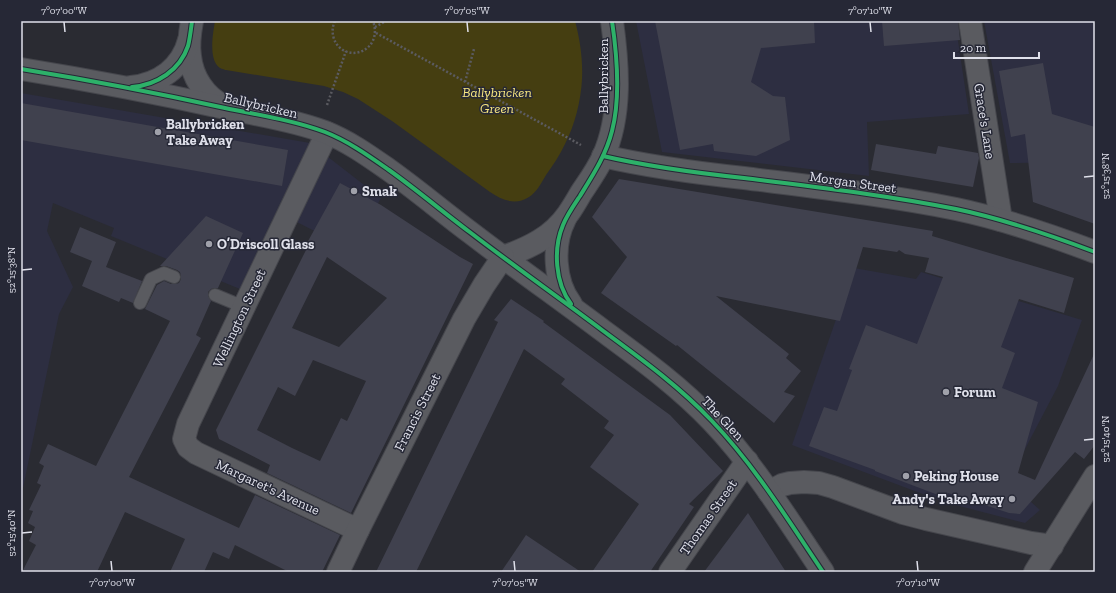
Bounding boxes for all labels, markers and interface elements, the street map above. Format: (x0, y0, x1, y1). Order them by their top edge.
text: 7°07'00"W (41, 5, 87, 17)
text: 7°07'05"W (445, 5, 490, 17)
text: 7°07'10"W (848, 5, 893, 17)
scale bar (954, 34, 1039, 60)
street label: Ballybricken (595, 38, 612, 114)
text: 20 m (960, 41, 987, 55)
street label: Grace's Lane (970, 82, 999, 160)
park label: Ballybricken Green (462, 84, 532, 117)
street label: Ballybricken (222, 89, 299, 122)
place label: Ballybricken Take Away (166, 116, 245, 149)
marker: Ballybricken Take Away (153, 127, 163, 137)
text: 52°15'38"N (1100, 152, 1112, 199)
street label: Morgan Street (808, 168, 898, 197)
place label: Smak (362, 183, 397, 200)
marker: Smak (349, 186, 359, 196)
place label: O’Driscoll Glass (217, 236, 315, 253)
marker: O’Driscoll Glass (204, 239, 214, 249)
text: 52°15'38"N (6, 246, 18, 293)
street label: Wellington Street (209, 266, 270, 370)
street label: Francis Street (391, 370, 445, 454)
place label: Forum (954, 384, 996, 401)
marker: Forum (941, 387, 951, 397)
street label: The Glen (698, 393, 747, 444)
text: 52°15'40"N (1100, 415, 1112, 462)
street label: Margaret's Avenue (213, 456, 323, 519)
place label: Peking House (914, 468, 999, 485)
marker: Peking House (901, 471, 911, 481)
street label: Thomas Street (676, 475, 741, 559)
place label: Andy's Take Away (892, 491, 1005, 508)
marker: Andy's Take Away (1007, 494, 1017, 504)
text: 52°15'40"N (6, 509, 18, 556)
text: 7°07'00"W (89, 577, 135, 589)
text: 7°07'05"W (493, 577, 538, 589)
text: 7°07'10"W (896, 577, 941, 589)

